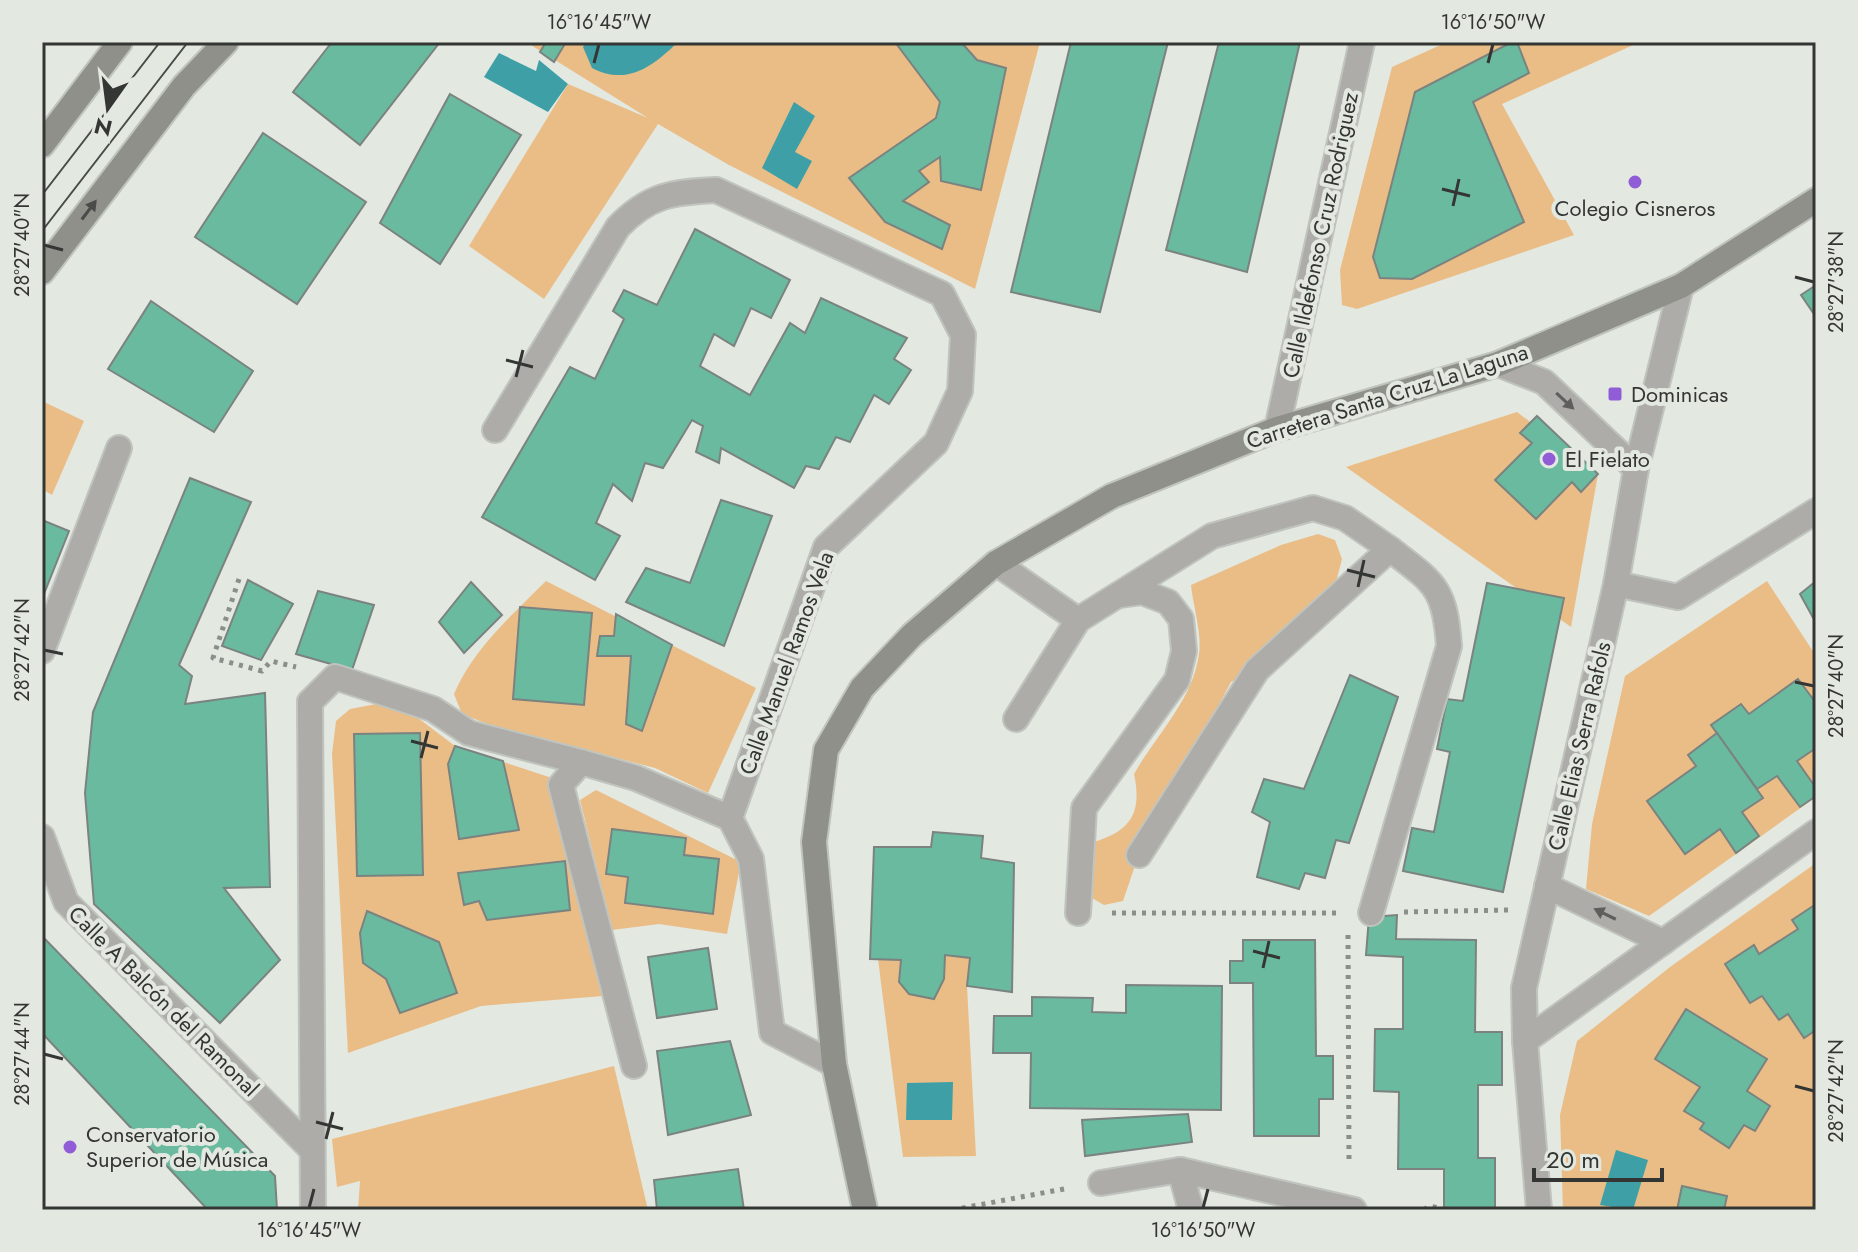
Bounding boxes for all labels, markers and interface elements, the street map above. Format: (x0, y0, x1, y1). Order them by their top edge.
text: 16°16'45"W (547, 8, 651, 37)
text: 16°16'50"W (1441, 8, 1546, 37)
north arrow (68, 68, 148, 148)
street label: Calle Ildefonso Cruz Rodriguez (1274, 89, 1366, 381)
text: N (91, 110, 116, 145)
marker: Colegio Cisneros (1626, 173, 1644, 191)
place label: Colegio Cisneros (1555, 192, 1716, 224)
text: 28°27'40"N (8, 193, 37, 297)
one-way arrow (81, 200, 97, 220)
text: 28°27'38"N (1822, 231, 1851, 333)
street label: Carretera Santa Cruz La Laguna (1242, 335, 1532, 457)
place label: Dominicas (1631, 378, 1728, 410)
marker: Dominicas (1606, 385, 1624, 403)
one-way arrow (1555, 392, 1574, 410)
place label: El Fielato (1565, 443, 1650, 475)
marker: El Fielato (1540, 450, 1558, 468)
street label: Calle Manuel Ramos Vela (731, 547, 841, 779)
text: 28°27'42"N (8, 598, 37, 702)
text: 28°27'40"N (1822, 634, 1851, 738)
street label: Calle Elias Serra Rafols (1539, 638, 1619, 854)
street label: Calle A Balcón del Ramonal (61, 898, 267, 1104)
one-way arrow (1594, 907, 1617, 921)
text: 28°27'44"N (8, 1002, 37, 1106)
text: 28°27'42"N (1822, 1039, 1851, 1143)
place label: Conservatorio Superior de Música (86, 1118, 268, 1175)
scale bar (1534, 1132, 1662, 1182)
marker: Conservatorio Superior de Música (61, 1138, 79, 1156)
text: 20 m (1546, 1142, 1600, 1177)
text: 16°16'45"W (257, 1216, 361, 1245)
text: 16°16'50"W (1151, 1216, 1256, 1245)

